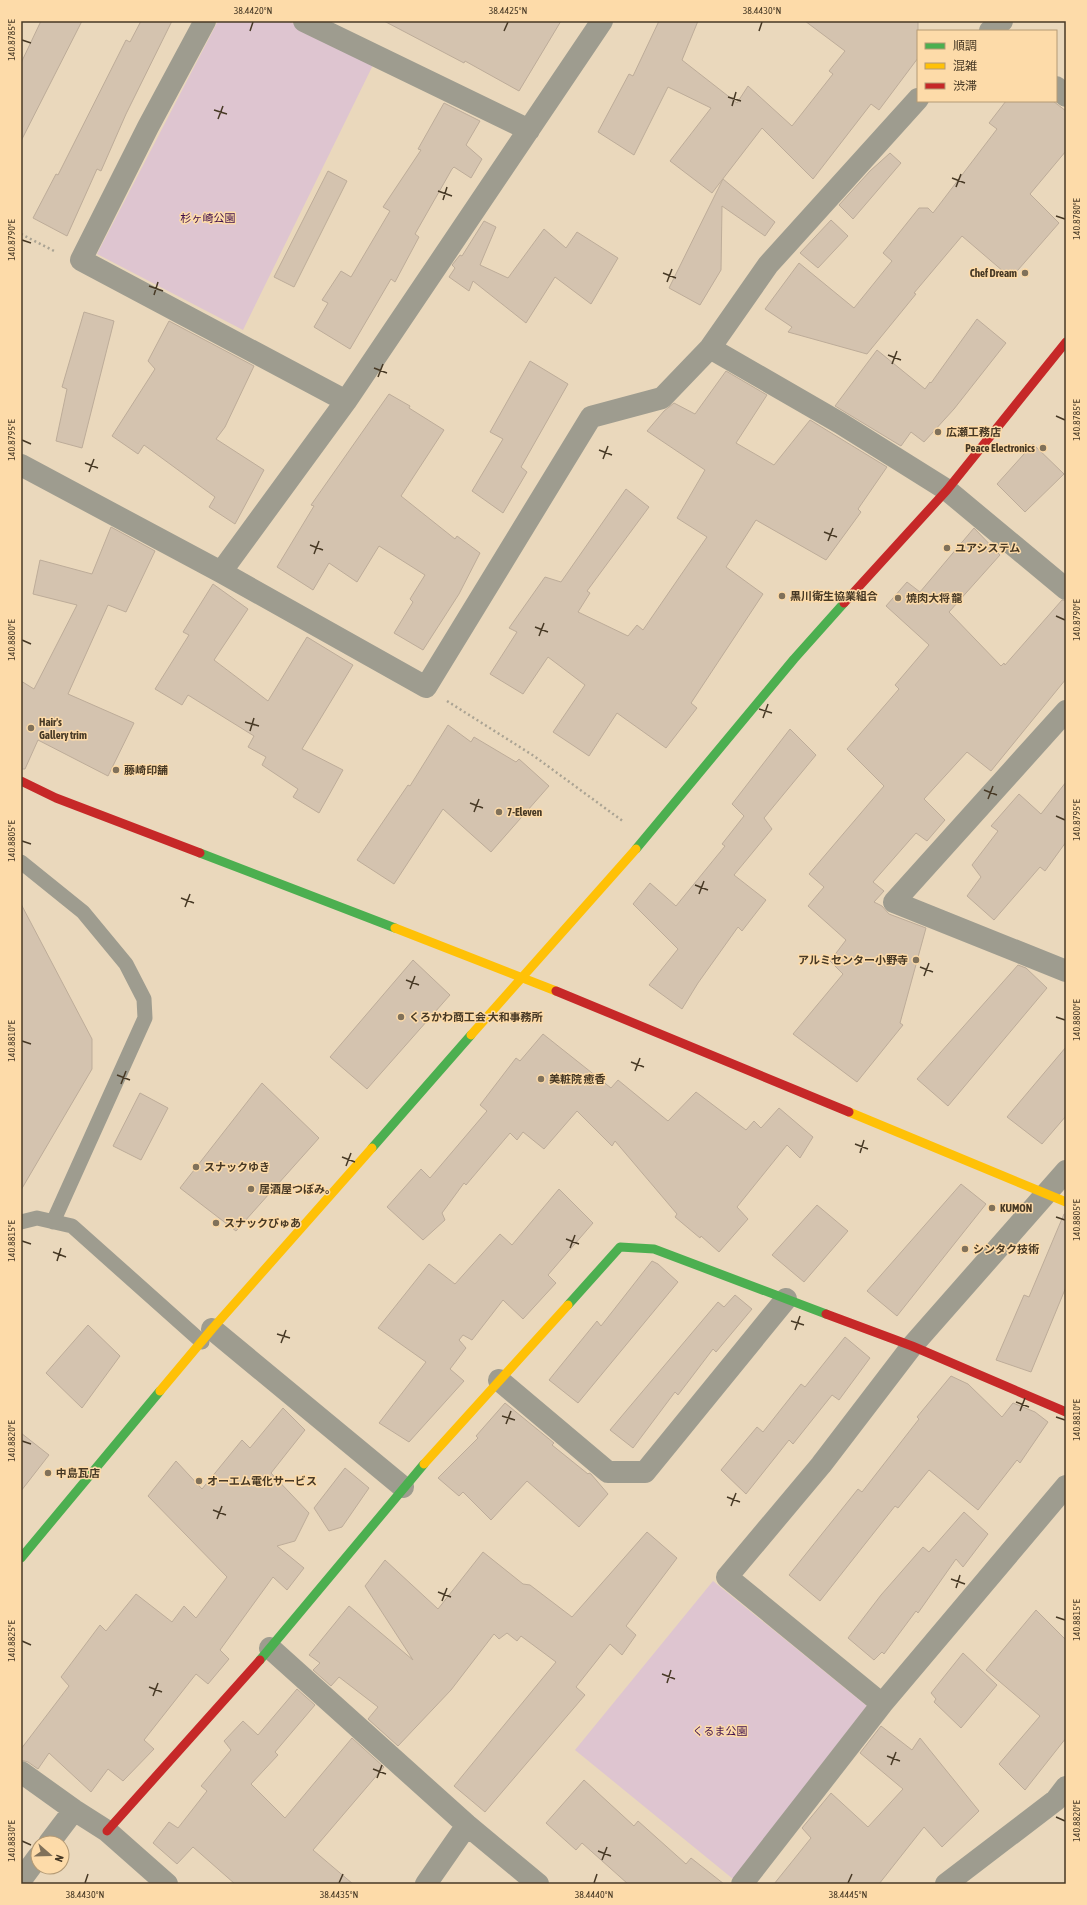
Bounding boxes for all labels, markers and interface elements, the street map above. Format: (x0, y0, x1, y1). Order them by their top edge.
text: 38.4420°N (234, 5, 272, 16)
text: 38.4425°N (489, 5, 527, 16)
text: 38.4430°N (743, 5, 781, 16)
text: 140.8785°E (6, 18, 17, 61)
legend (917, 30, 1057, 102)
text: 順調 (953, 39, 977, 53)
text: 混雑 (953, 59, 977, 73)
text: 渋滞 (953, 79, 977, 93)
text: 140.8780°E (1071, 197, 1082, 240)
park label: 杉ヶ崎公園 (181, 212, 236, 224)
text: 140.8790°E (6, 218, 17, 261)
place label: Chef Dream (970, 267, 1017, 279)
marker: Chef Dream (1020, 268, 1030, 278)
text: 140.8785°E (1071, 398, 1082, 441)
text: 140.8795°E (6, 418, 17, 461)
place label: 広瀬工務店 (946, 426, 1001, 438)
marker: 広瀬工務店 (933, 427, 943, 437)
place label: Peace Electronics (965, 442, 1035, 454)
marker: Peace Electronics (1038, 443, 1048, 453)
place label: ユアシステム (955, 542, 1020, 554)
marker: ユアシステム (942, 543, 952, 553)
place label: 黒川衛生協業組合 (790, 590, 878, 602)
marker: 黒川衛生協業組合 (777, 591, 787, 601)
place label: 焼肉大将 龍 (906, 592, 963, 604)
marker: 焼肉大将 龍 (893, 593, 903, 603)
text: 140.8790°E (1071, 598, 1082, 641)
text: 140.8800°E (6, 618, 17, 661)
place label: Hair's Gallery trim (39, 716, 87, 741)
marker: Hair's Gallery trim (26, 723, 36, 733)
place label: 藤崎印舗 (124, 764, 168, 776)
marker: 藤崎印舗 (111, 765, 121, 775)
text: 140.8795°E (1071, 798, 1082, 841)
place label: 7-Eleven (507, 806, 542, 818)
marker: 7-Eleven (494, 807, 504, 817)
text: 140.8805°E (6, 819, 17, 862)
place label: アルミセンター小野寺 (798, 954, 908, 966)
marker: アルミセンター小野寺 (911, 955, 921, 965)
text: 140.8800°E (1071, 998, 1082, 1041)
place label: くろかわ商工会 大和事務所 (409, 1011, 543, 1023)
marker: くろかわ商工会 大和事務所 (396, 1012, 406, 1022)
text: 140.8810°E (6, 1019, 17, 1062)
place label: 美粧院 癒香 (549, 1073, 606, 1085)
marker: 美粧院 癒香 (536, 1074, 546, 1084)
place label: スナックゆき (204, 1161, 270, 1173)
marker: スナックゆき (191, 1162, 201, 1172)
place label: 居酒屋つぼみ。 (259, 1183, 336, 1195)
marker: 居酒屋つぼみ。 (246, 1184, 256, 1194)
text: 140.8805°E (1071, 1198, 1082, 1241)
place label: KUMON (1000, 1202, 1032, 1214)
marker: KUMON (987, 1203, 997, 1213)
place label: スナックぴゅあ (224, 1217, 301, 1229)
marker: スナックぴゅあ (211, 1218, 221, 1228)
text: 140.8815°E (6, 1219, 17, 1262)
place label: シンタク技術 (973, 1243, 1039, 1255)
marker: シンタク技術 (960, 1244, 970, 1254)
text: 140.8810°E (1071, 1398, 1082, 1441)
text: 140.8820°E (6, 1419, 17, 1462)
place label: 中島瓦店 (56, 1467, 100, 1479)
marker: 中島瓦店 (43, 1468, 53, 1478)
place label: オーエム電化サービス (207, 1475, 317, 1487)
marker: オーエム電化サービス (194, 1476, 204, 1486)
text: 140.8815°E (1071, 1598, 1082, 1641)
text: 140.8825°E (6, 1619, 17, 1662)
park label: くるま公園 (693, 1725, 747, 1737)
text: 140.8820°E (1071, 1799, 1082, 1842)
text: 140.8830°E (6, 1819, 17, 1862)
north arrow (30, 1835, 70, 1875)
text: N (53, 1853, 66, 1864)
text: 38.4430°N (66, 1889, 104, 1900)
text: 38.4435°N (320, 1889, 358, 1900)
text: 38.4440°N (575, 1889, 613, 1900)
text: 38.4445°N (829, 1889, 867, 1900)

